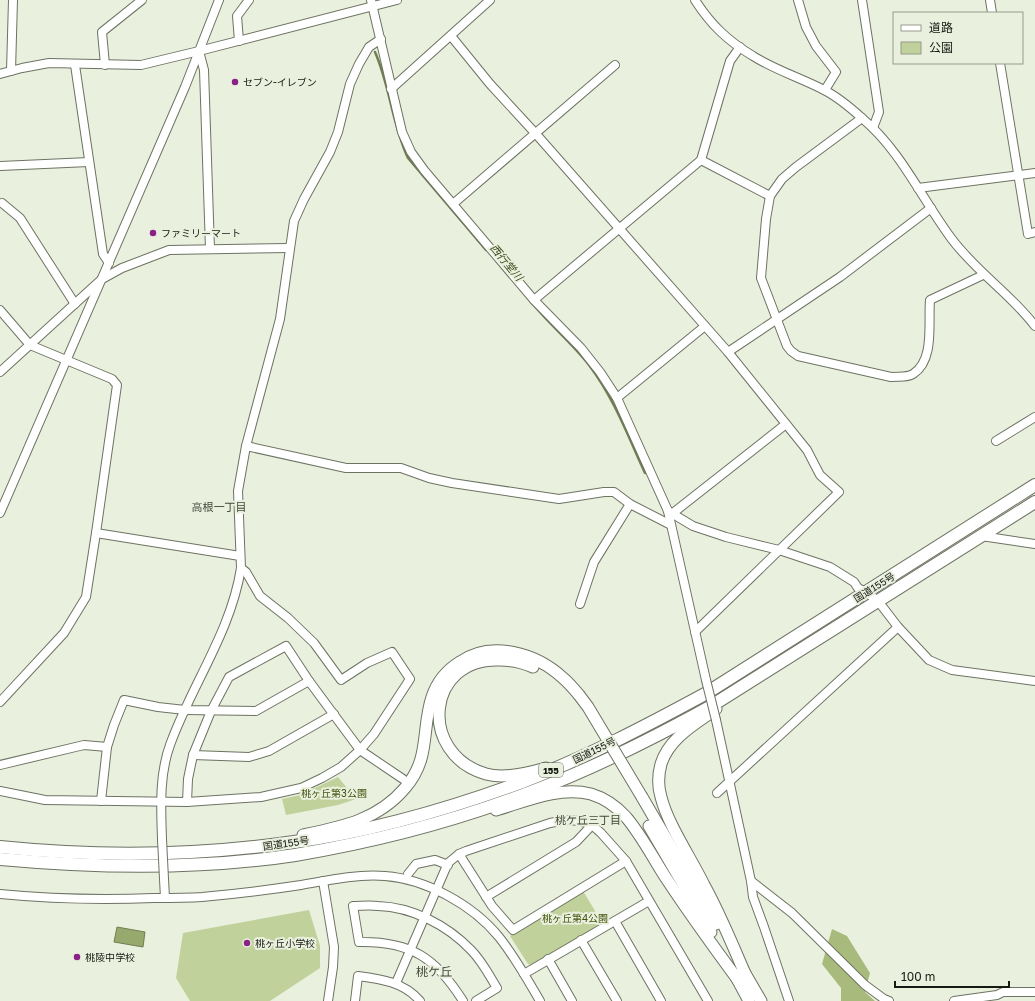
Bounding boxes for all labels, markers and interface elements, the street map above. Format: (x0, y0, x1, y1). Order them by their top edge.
legend (893, 12, 1023, 64)
text: 道路 (929, 20, 953, 35)
text: 公園 (929, 40, 953, 55)
place label: セブン-イレブン (243, 76, 317, 88)
marker: セブン-イレブン (230, 77, 240, 87)
place label: ファミリーマート (161, 227, 241, 239)
marker: ファミリーマート (148, 228, 158, 238)
water label: 西行堂川 (488, 241, 527, 284)
district label: 高根一丁目 (192, 500, 247, 513)
street label: 国道155号 (851, 570, 897, 604)
street label: 国道155号 (570, 734, 618, 766)
road number: 155 (539, 763, 563, 777)
park label: 桃ヶ丘第3公園 (301, 787, 367, 799)
district label: 桃ケ丘三丁目 (555, 813, 621, 826)
street label: 国道155号 (262, 834, 310, 852)
park label: 桃ヶ丘第4公園 (542, 912, 608, 924)
place label: 桃ヶ丘小学校 (255, 937, 315, 949)
marker: 桃ヶ丘小学校 (242, 938, 252, 948)
place label: 桃陵中学校 (85, 951, 135, 963)
marker: 桃陵中学校 (72, 952, 82, 962)
scale bar (895, 963, 1009, 989)
district label: 桃ケ丘 (416, 964, 452, 979)
text: 100 m (901, 969, 935, 984)

